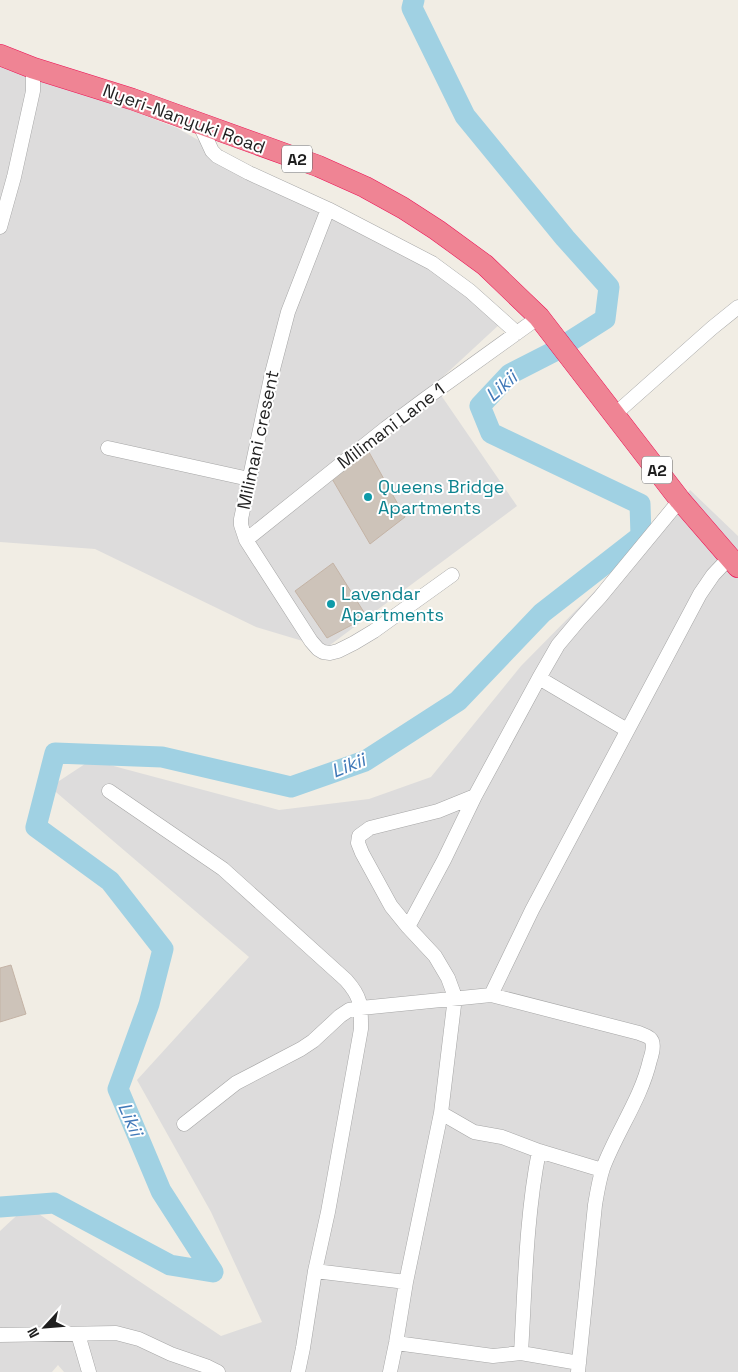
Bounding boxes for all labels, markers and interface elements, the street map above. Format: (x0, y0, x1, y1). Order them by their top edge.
street label: Nyeri-Nanyuki Road (100, 78, 269, 159)
road number: A2 (282, 146, 312, 172)
water label: Likii (480, 364, 524, 407)
street label: Milimani cresent (232, 368, 284, 512)
street label: Milimani Lane 1 (332, 378, 449, 474)
road number: A2 (642, 456, 672, 484)
place label: Queens Bridge Apartments (378, 475, 504, 519)
marker: Queens Bridge Apartments (362, 491, 374, 503)
place label: Lavendar Apartments (341, 582, 444, 626)
marker: Lavendar Apartments (325, 598, 337, 610)
water label: Likii (327, 747, 371, 784)
water label: Likii (112, 1098, 150, 1142)
north arrow (20, 1302, 70, 1352)
text: N (23, 1325, 43, 1341)

